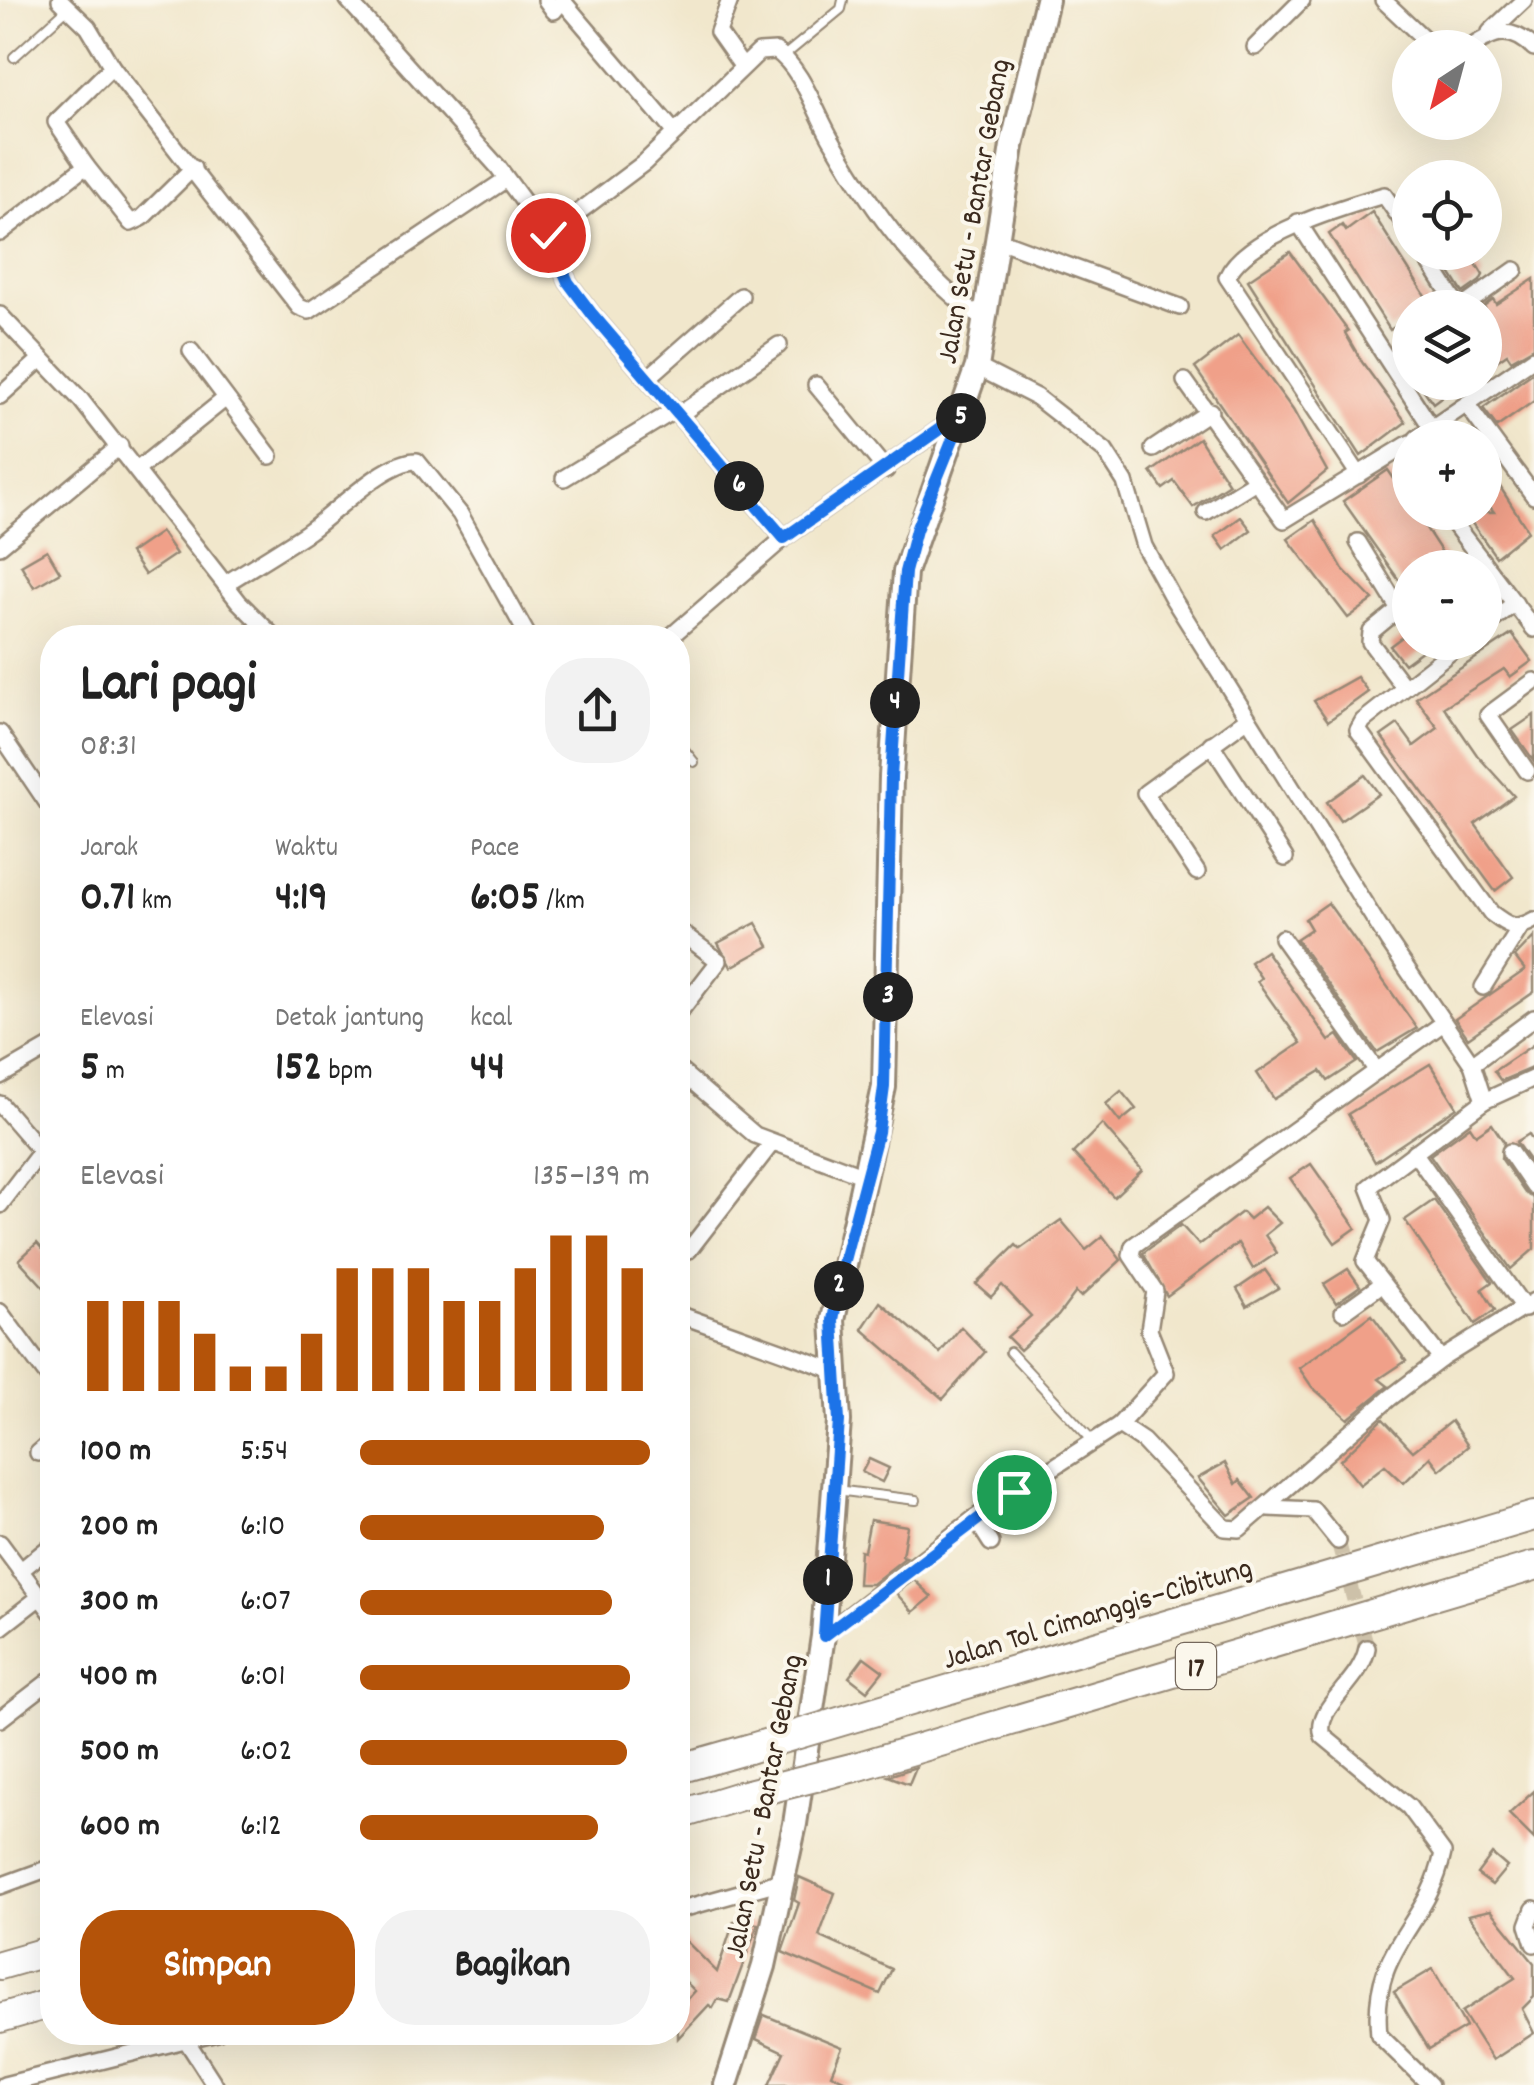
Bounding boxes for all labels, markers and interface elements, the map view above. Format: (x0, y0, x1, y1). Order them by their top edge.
north arrow (1392, 30, 1502, 140)
map controls (1392, 30, 1502, 660)
street label: Jalan Setu - Bantar Gebang (928, 56, 1024, 368)
button: locate (1392, 160, 1502, 270)
pin (506, 193, 591, 278)
icon: check (521, 208, 576, 263)
button: layers (1392, 290, 1502, 400)
pin: 5 (936, 393, 986, 443)
text: 5 (955, 398, 967, 438)
button: + (1392, 420, 1502, 530)
pin: 6 (714, 461, 764, 511)
text: 6 (732, 466, 746, 506)
button: − (1392, 550, 1502, 660)
text: Lari pagi (80, 648, 257, 727)
button: share (545, 658, 650, 763)
pin: 4 (870, 678, 920, 728)
text: 4 (889, 683, 901, 723)
text: 08:31 (80, 725, 137, 771)
text: Jarak (80, 830, 138, 870)
text: Waktu (275, 830, 338, 870)
text: Pace (470, 830, 519, 870)
text: 0.71 (80, 870, 135, 930)
text: 4:19 (275, 870, 328, 930)
text: 6:05 (470, 870, 540, 930)
text: km (135, 883, 172, 923)
text: /km (540, 883, 585, 923)
pin: 3 (863, 972, 913, 1022)
text: 3 (882, 977, 894, 1017)
text: Elevasi (80, 1000, 153, 1040)
text: Detak jantung (275, 1000, 424, 1040)
text: kcal (470, 1000, 513, 1040)
text: 5 (80, 1040, 99, 1100)
text: 152 (275, 1040, 322, 1100)
text: 44 (470, 1040, 505, 1100)
text: m (99, 1053, 125, 1093)
text: bpm (322, 1053, 373, 1093)
text: Elevasi (80, 1155, 164, 1201)
text: 135–139 m (533, 1155, 650, 1201)
pin: 2 (814, 1261, 864, 1311)
text: 2 (833, 1266, 845, 1306)
text: 100 m (80, 1430, 151, 1476)
text: 5:54 (240, 1430, 288, 1476)
pin (972, 1450, 1057, 1535)
icon: arrive (987, 1465, 1042, 1520)
text: 200 m (80, 1505, 158, 1551)
text: 6:10 (240, 1505, 285, 1551)
street label: Jalan Tol Cimanggis–Cibitung (938, 1549, 1258, 1684)
pin: 1 (803, 1555, 853, 1605)
text: 1 (825, 1560, 831, 1600)
text: 300 m (80, 1580, 158, 1626)
text: 6:07 (240, 1580, 291, 1626)
road number: 17 (1176, 1643, 1216, 1689)
street label: Jalan Setu - Bantar Gebang (716, 1651, 817, 1963)
text: 400 m (80, 1655, 157, 1701)
text: 6:01 (240, 1655, 285, 1701)
text: 500 m (80, 1730, 159, 1776)
text: 6:02 (240, 1730, 292, 1776)
text: 600 m (80, 1805, 160, 1851)
text: 6:12 (240, 1805, 282, 1851)
button: Simpan (80, 1910, 355, 2025)
button: Bagikan (375, 1910, 650, 2025)

